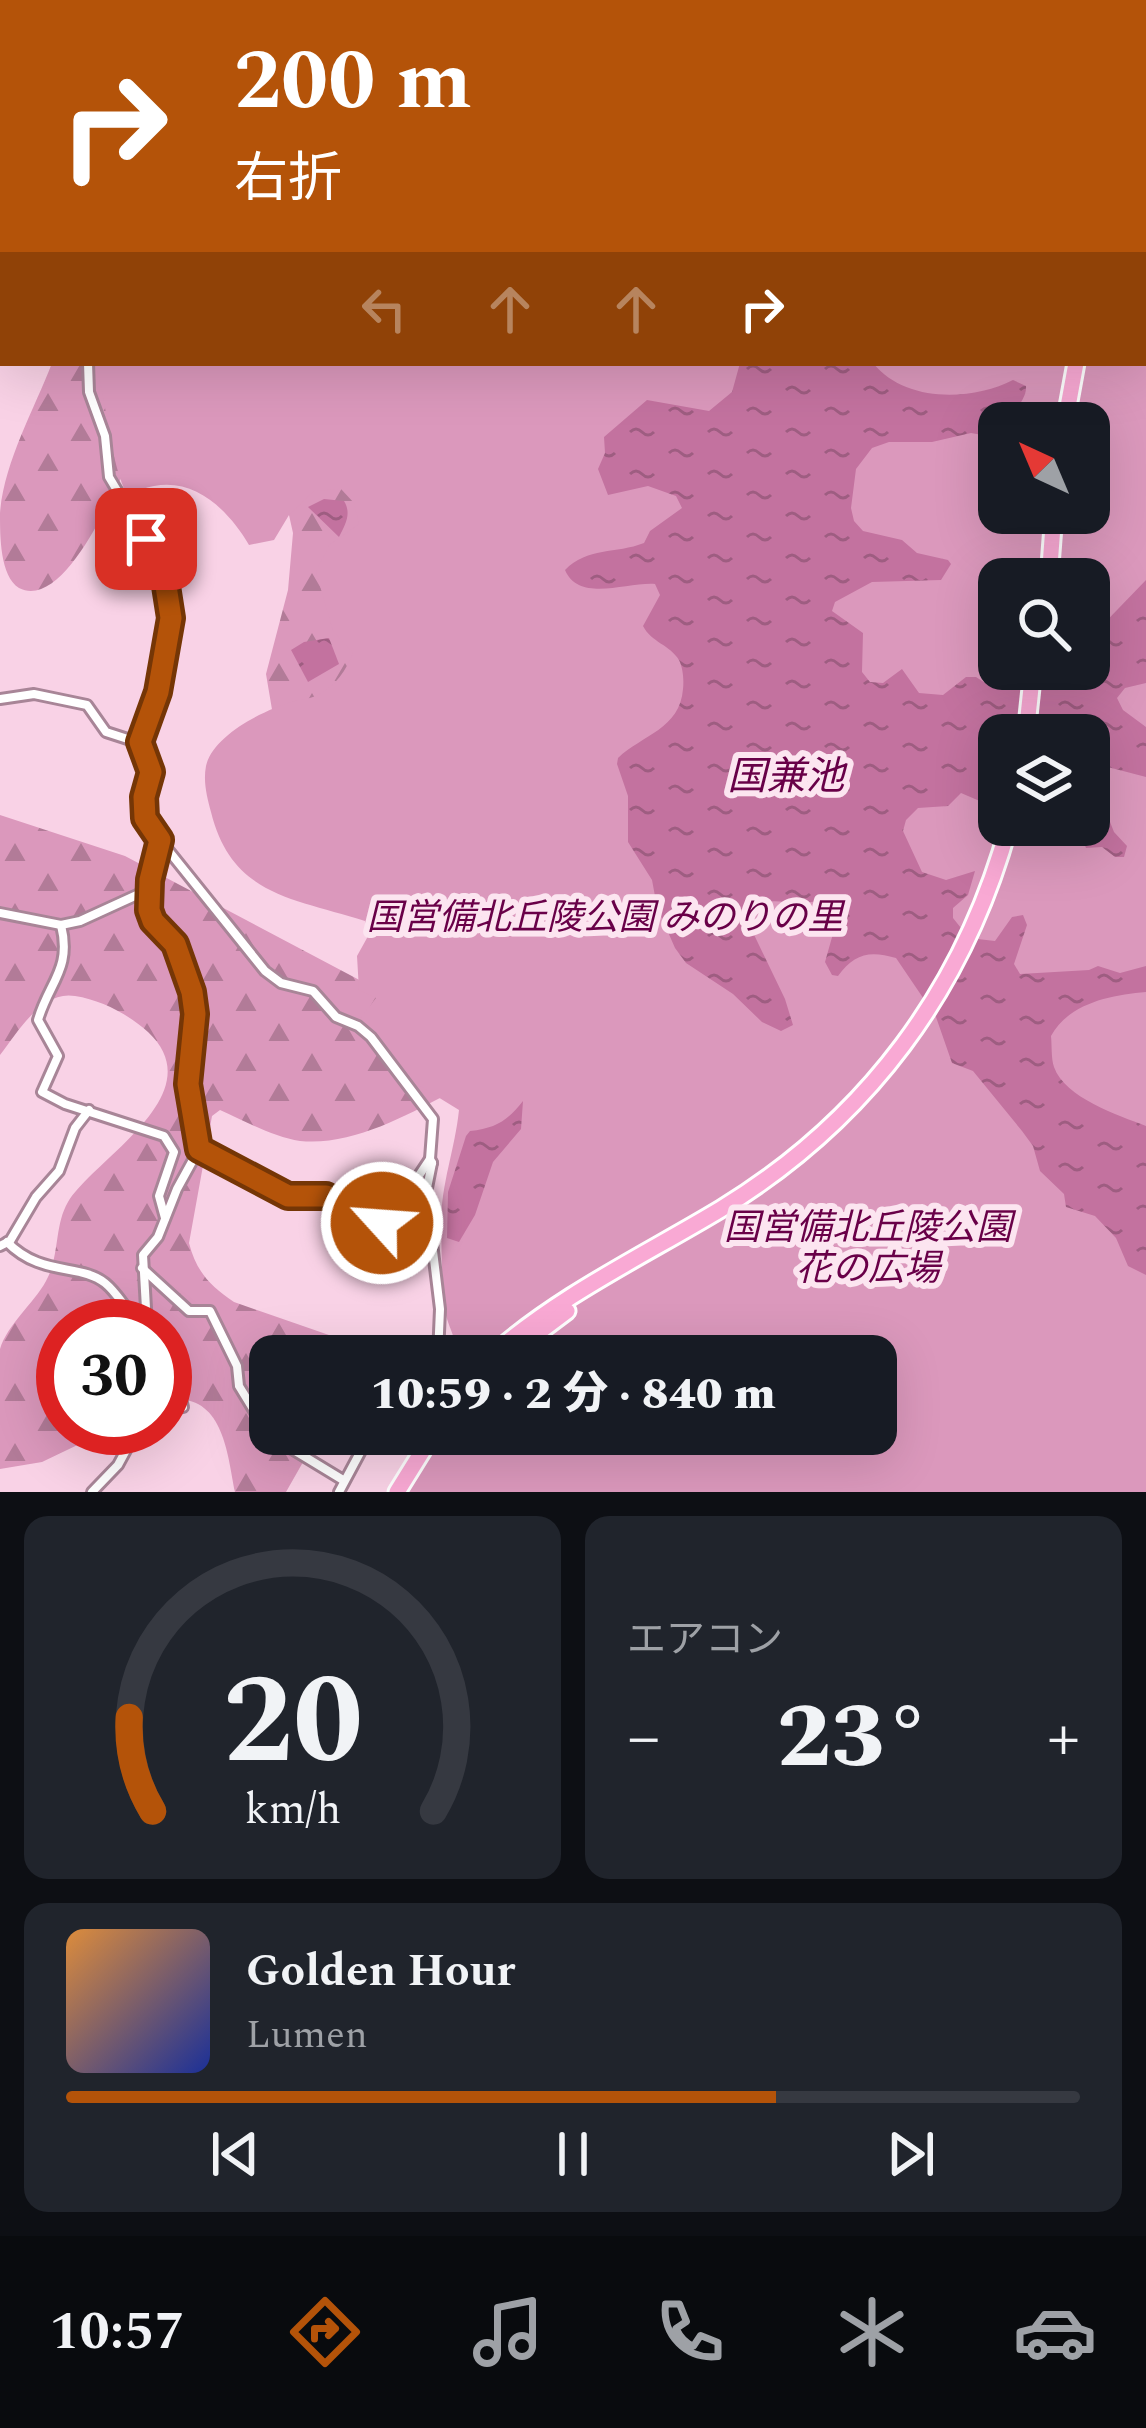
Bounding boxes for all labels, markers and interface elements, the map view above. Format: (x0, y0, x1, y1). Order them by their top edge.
text: 200 m (234, 18, 472, 146)
icon: right (36, 48, 192, 204)
text: 右折 (234, 139, 342, 221)
icon: left (351, 276, 417, 342)
icon: ahead (477, 276, 543, 342)
icon: ahead (603, 276, 669, 342)
icon: right (729, 276, 795, 342)
north arrow (978, 402, 1110, 534)
map controls (978, 402, 1110, 846)
pin (95, 488, 197, 590)
icon: arrive (113, 506, 179, 572)
button: search (978, 558, 1110, 690)
button: layers (978, 714, 1110, 846)
water label: 国兼池 (727, 748, 848, 807)
park label: 国営備北丘陵公園 みのりの里 (367, 891, 846, 946)
position arrow (319, 1160, 445, 1286)
park label: 国営備北丘陵公園 花の広場 (724, 1201, 1017, 1297)
speed limit sign: 30 (36, 1299, 192, 1455)
text: 10:59 · 2 分 · 840 m (370, 1360, 776, 1429)
text: エアコン (627, 1611, 783, 1670)
text: 20 (222, 1628, 363, 1818)
text: 23° (777, 1670, 930, 1807)
text: − (627, 1688, 660, 1789)
text: + (1047, 1688, 1080, 1789)
text: km/h (244, 1777, 341, 1842)
text: Golden Hour (246, 1937, 515, 2006)
text: Lumen (246, 2006, 368, 2065)
icon: previous (202, 2121, 268, 2187)
icon: pause (540, 2121, 606, 2187)
icon: next (878, 2121, 944, 2187)
icon: directions (283, 2290, 367, 2374)
icon: music (466, 2290, 550, 2374)
icon: phone (648, 2290, 732, 2374)
icon: climate (830, 2290, 914, 2374)
icon: car (1013, 2290, 1097, 2374)
text: 10:57 (49, 2291, 185, 2373)

